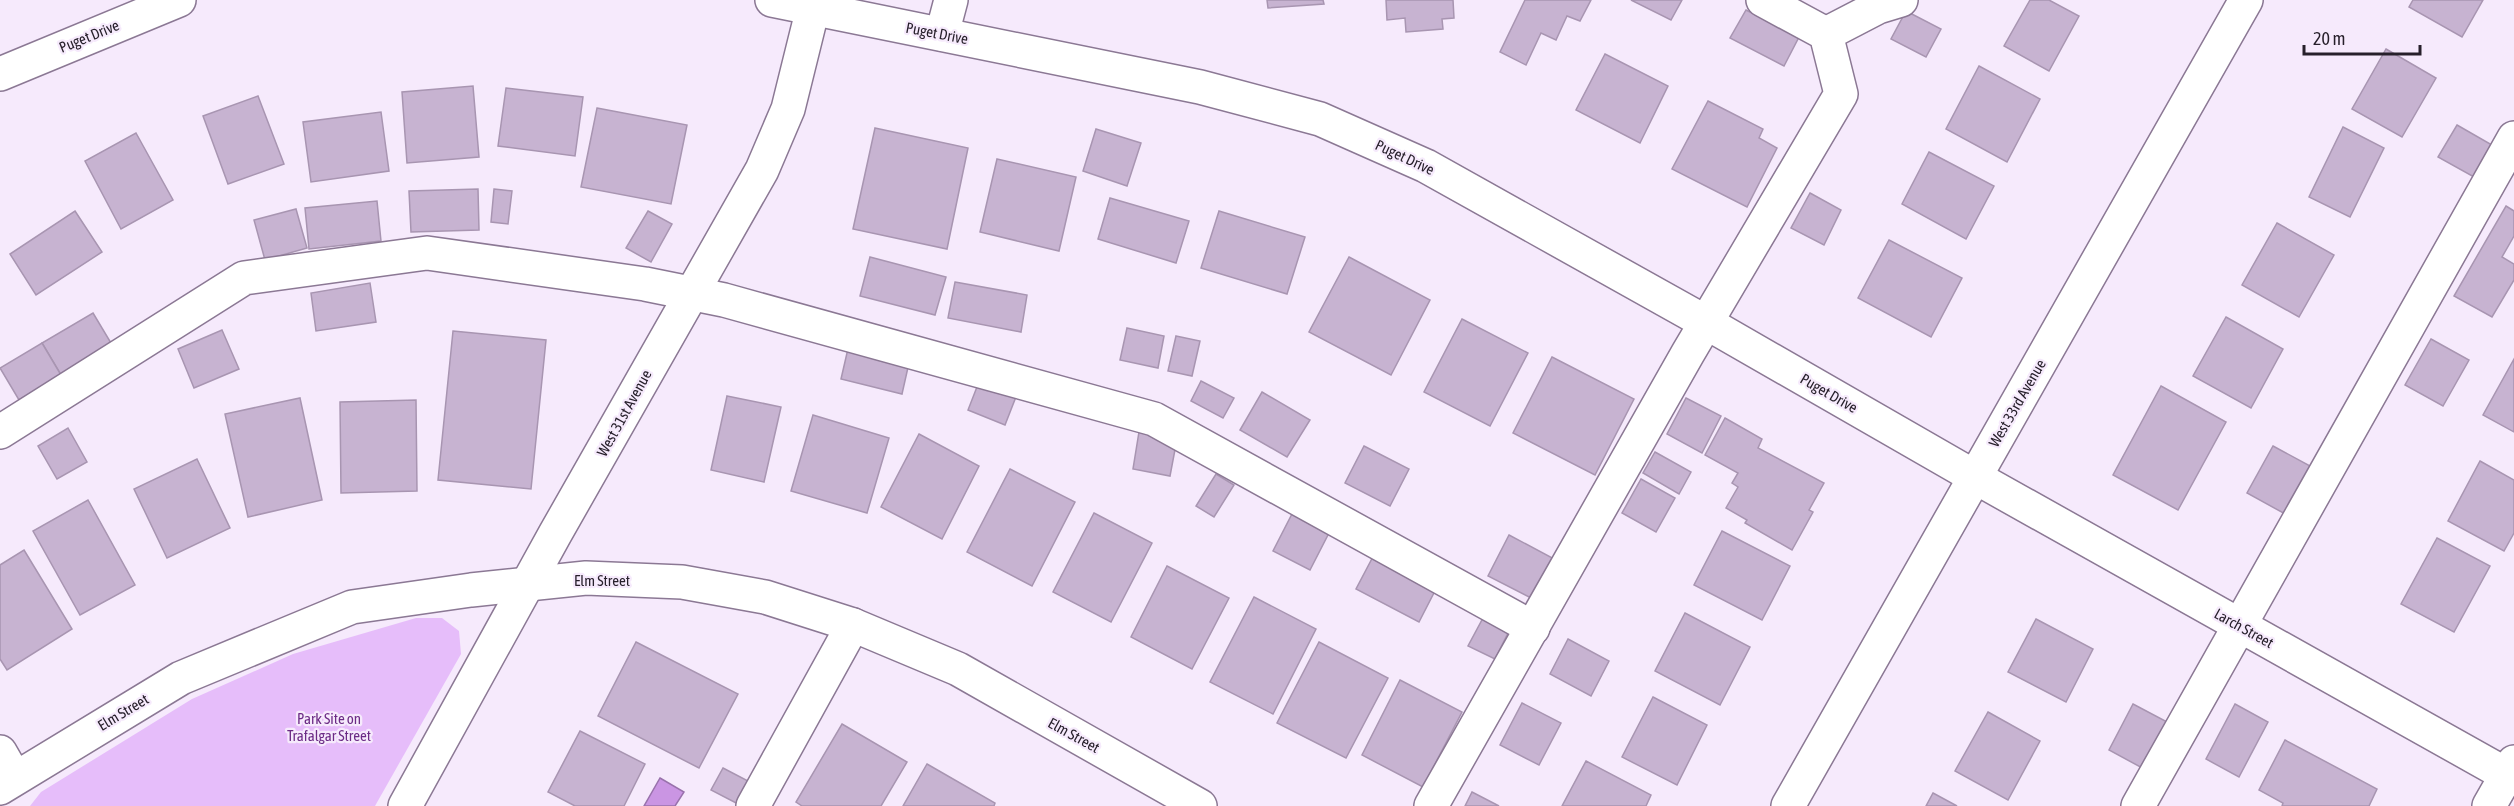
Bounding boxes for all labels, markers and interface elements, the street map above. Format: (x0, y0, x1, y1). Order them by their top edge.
street label: Puget Drive (57, 16, 122, 56)
scale bar (2304, 18, 2420, 56)
street label: Puget Drive (904, 19, 970, 47)
text: 20 m (2313, 28, 2345, 49)
street label: Puget Drive (1373, 136, 1437, 178)
street label: West 33rd Avenue (1985, 356, 2049, 450)
street label: West 31st Avenue (593, 367, 655, 459)
street label: Puget Drive (1797, 370, 1861, 416)
street label: Elm Street (574, 572, 630, 589)
street label: Larch Street (2211, 605, 2277, 651)
street label: Elm Street (95, 690, 151, 734)
park label: Park Site on Trafalgar Street (287, 710, 371, 744)
street label: Elm Street (1045, 714, 1103, 756)

